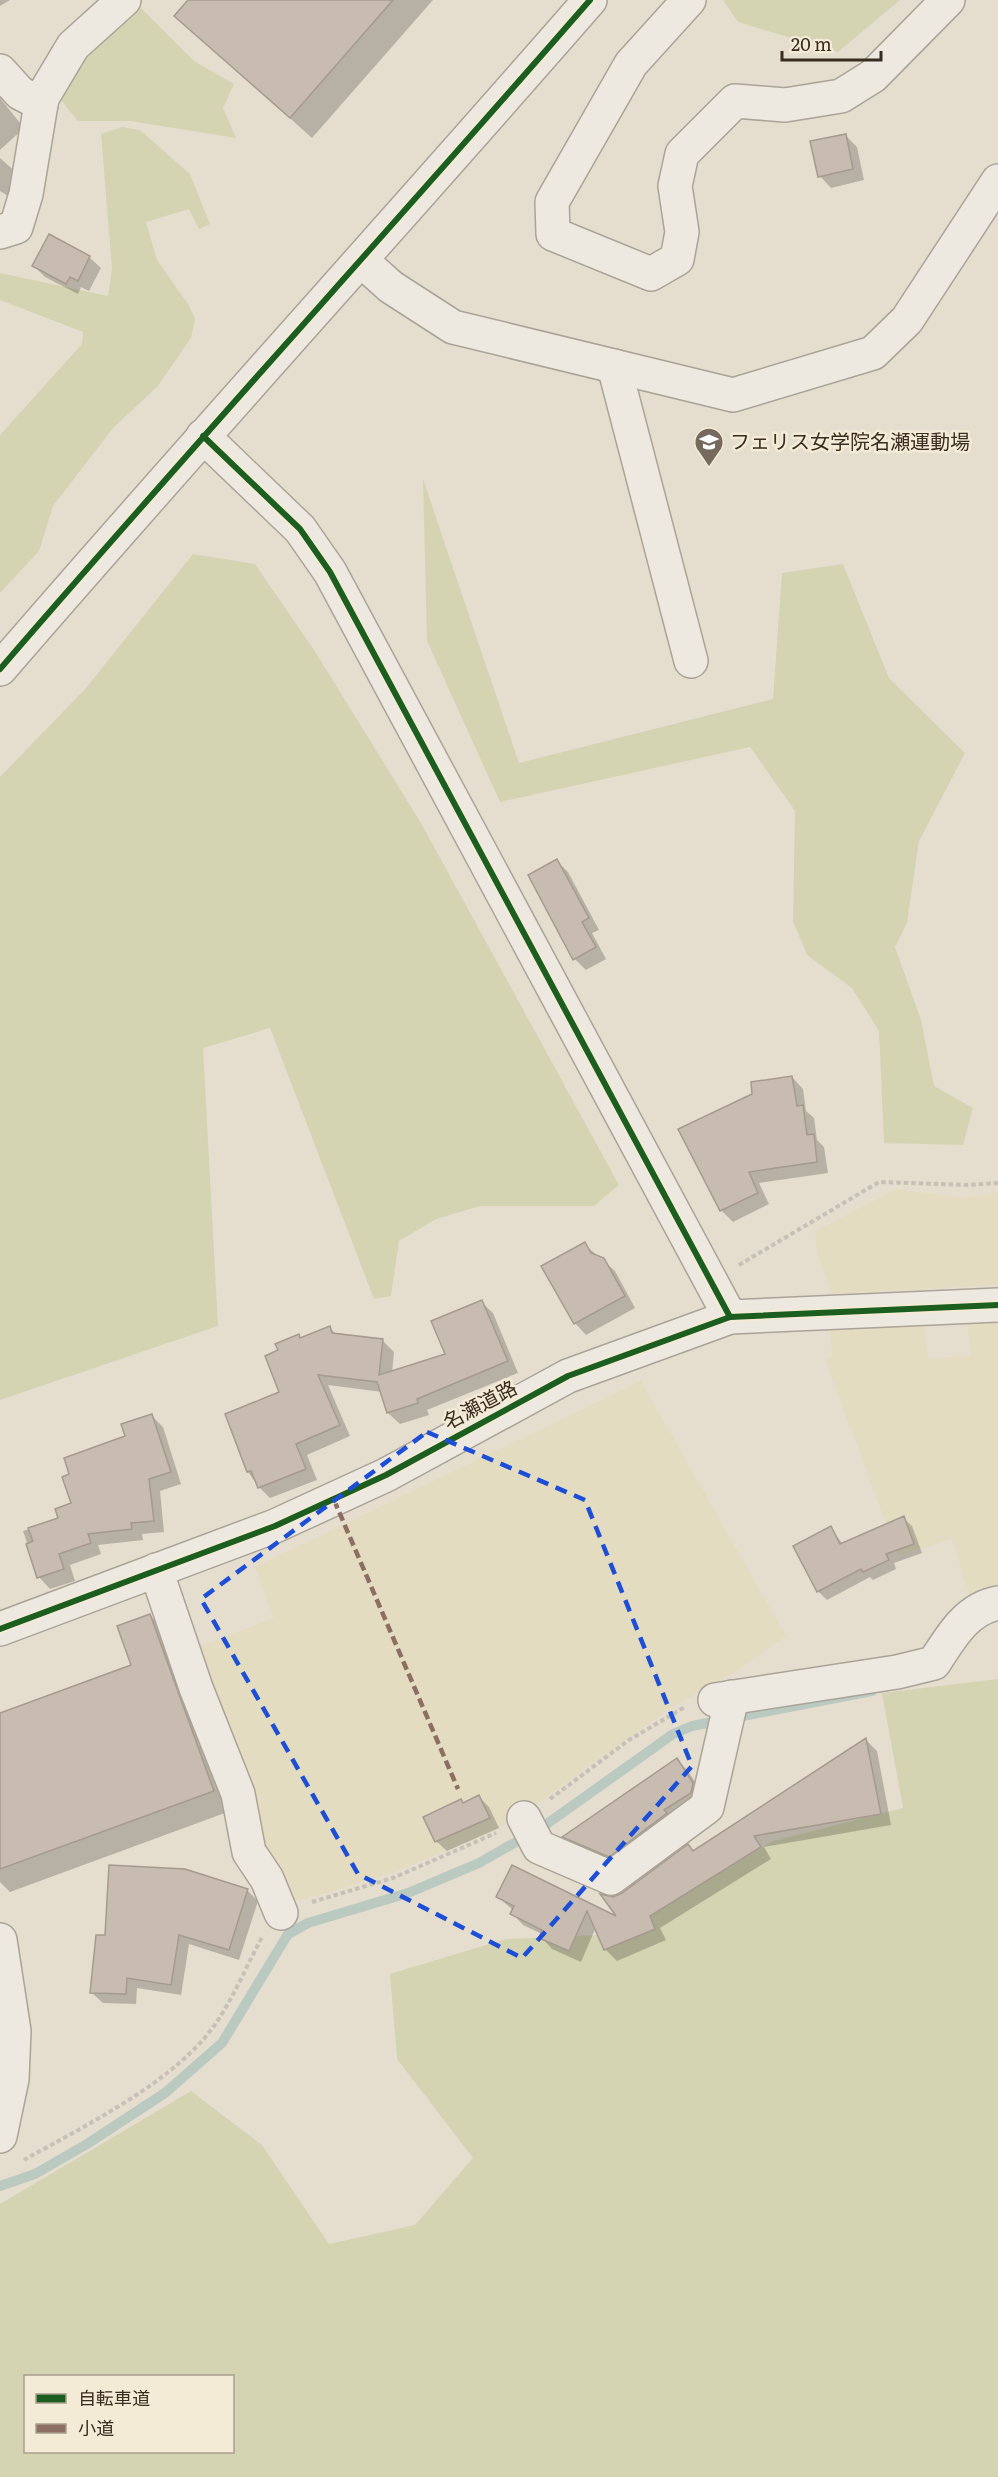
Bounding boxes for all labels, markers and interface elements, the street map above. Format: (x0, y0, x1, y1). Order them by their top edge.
scale bar (782, 24, 881, 62)
text: 20 m (791, 30, 832, 57)
place label: フェリス女学院名瀬運動場 (730, 425, 970, 455)
school or university icon: フェリス女学院名瀬運動場 (693, 426, 725, 468)
street label: 名瀬道路 (437, 1371, 521, 1435)
legend (24, 2375, 234, 2453)
text: 自転車道 (78, 2384, 150, 2411)
text: 小道 (78, 2414, 114, 2441)

